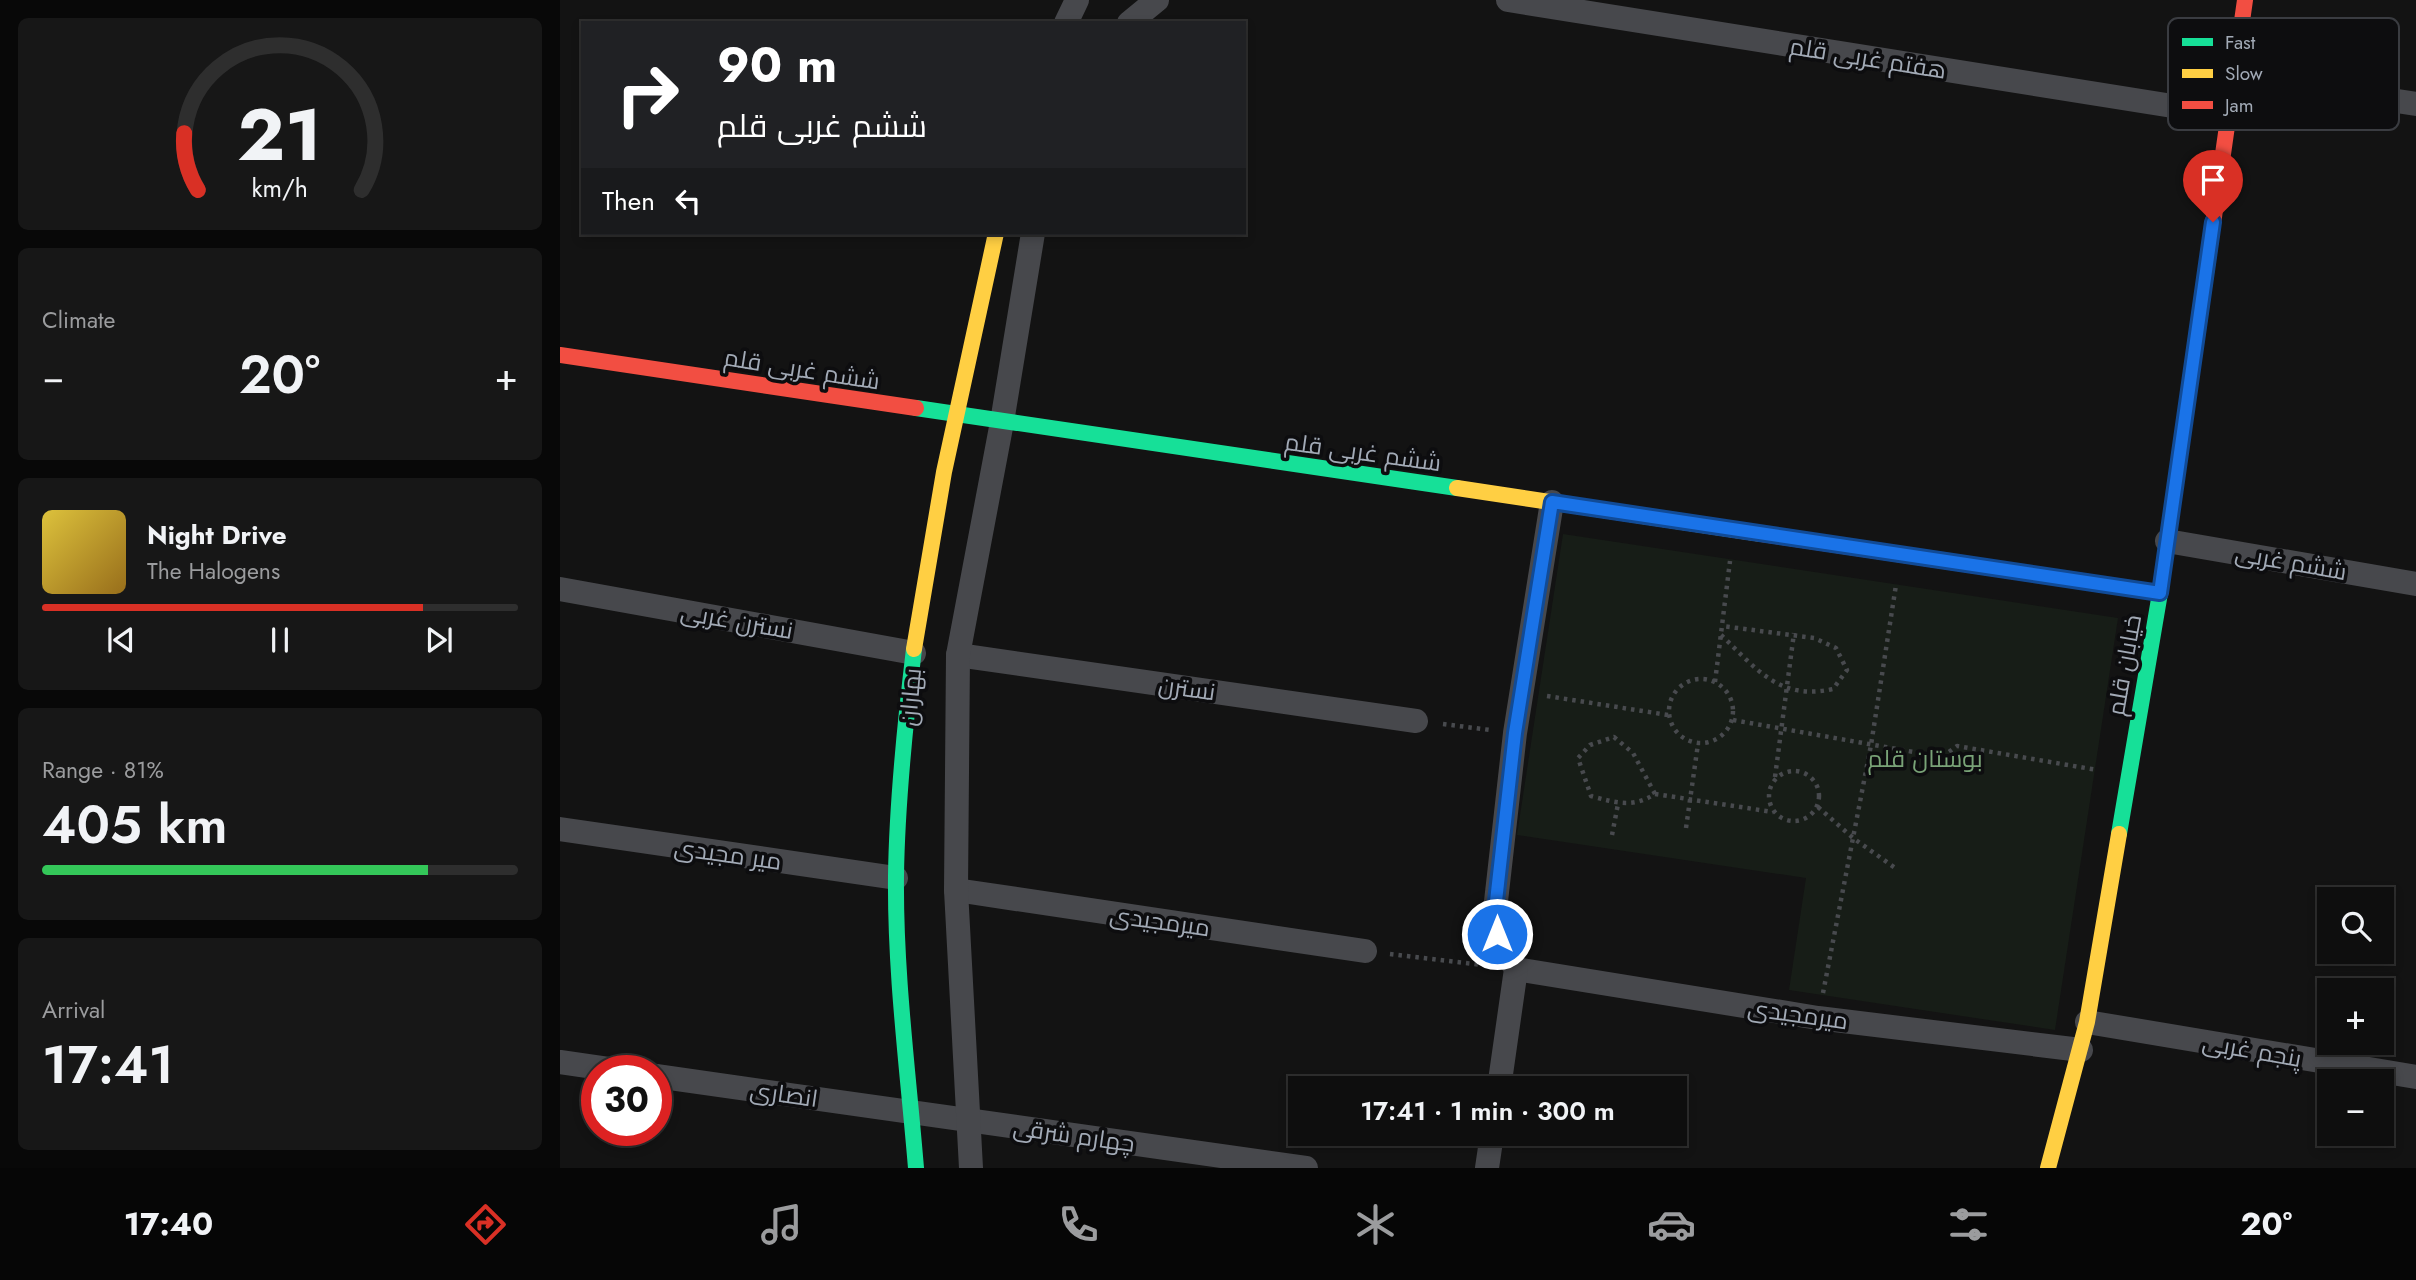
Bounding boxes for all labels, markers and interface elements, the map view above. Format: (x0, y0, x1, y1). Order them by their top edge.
legend (2168, 18, 2399, 130)
street label: هفتم غربی قلم (1787, 28, 1949, 88)
text: Fast (2225, 29, 2256, 56)
text: 90 m (717, 30, 837, 100)
icon: right (602, 49, 693, 140)
text: Slow (2225, 60, 2263, 87)
text: 21 (238, 82, 322, 187)
text: Jam (2222, 92, 2254, 119)
text: ششم غربی قلم (717, 103, 927, 149)
pin (2183, 150, 2243, 222)
icon: arrive (2194, 161, 2232, 199)
text: km/h (252, 170, 308, 206)
text: Then (602, 182, 655, 220)
icon: left (669, 182, 707, 220)
text: Climate (42, 303, 115, 337)
text: 20° (239, 337, 320, 413)
street label: ششم غربی قلم (721, 339, 883, 399)
text: − (42, 349, 64, 404)
text: + (495, 349, 518, 404)
street label: ششم غربی قلم (1283, 424, 1443, 480)
text: Night Drive (147, 516, 287, 554)
street label: ششم غربی (2233, 535, 2349, 589)
text: The Halogens (147, 554, 280, 588)
street label: نسترن غربی (678, 594, 796, 648)
street label: خیابان قلم (2098, 612, 2150, 718)
icon: previous (102, 621, 140, 659)
icon: pause (261, 621, 299, 659)
icon: next (420, 621, 458, 659)
street label: بهاران (890, 667, 930, 727)
street label: نسترن (1156, 667, 1218, 709)
park label: بوستان قلم (1867, 741, 1983, 776)
text: Range · 81% (42, 753, 164, 787)
text: 405 km (42, 787, 227, 863)
street label: میر مجیدی (672, 829, 784, 879)
map controls (2317, 887, 2394, 1146)
button: search (2317, 887, 2394, 964)
street label: میرمجیدی (1108, 897, 1212, 945)
position arrow (1460, 897, 1534, 971)
button: + (2317, 978, 2394, 1055)
street label: میرمجیدی (1746, 990, 1850, 1038)
text: Arrival (42, 993, 105, 1027)
street label: پنجم غربی (2200, 1024, 2305, 1076)
text: 17:41 (42, 1027, 174, 1103)
speed limit sign: 30 (581, 1055, 672, 1146)
button: − (2317, 1069, 2394, 1146)
street label: انصاری (748, 1072, 820, 1116)
text: 17:41 · 1 min · 300 m (1360, 1092, 1615, 1130)
street label: چهارم شرقی (1011, 1109, 1137, 1161)
icon: directions (461, 1200, 510, 1249)
icon: music (757, 1200, 806, 1249)
icon: phone (1054, 1200, 1103, 1249)
icon: climate (1351, 1200, 1400, 1249)
icon: car (1647, 1200, 1696, 1249)
icon: filters (1944, 1200, 1993, 1249)
text: 17:40 (124, 1201, 213, 1247)
text: 20° (2240, 1201, 2292, 1247)

